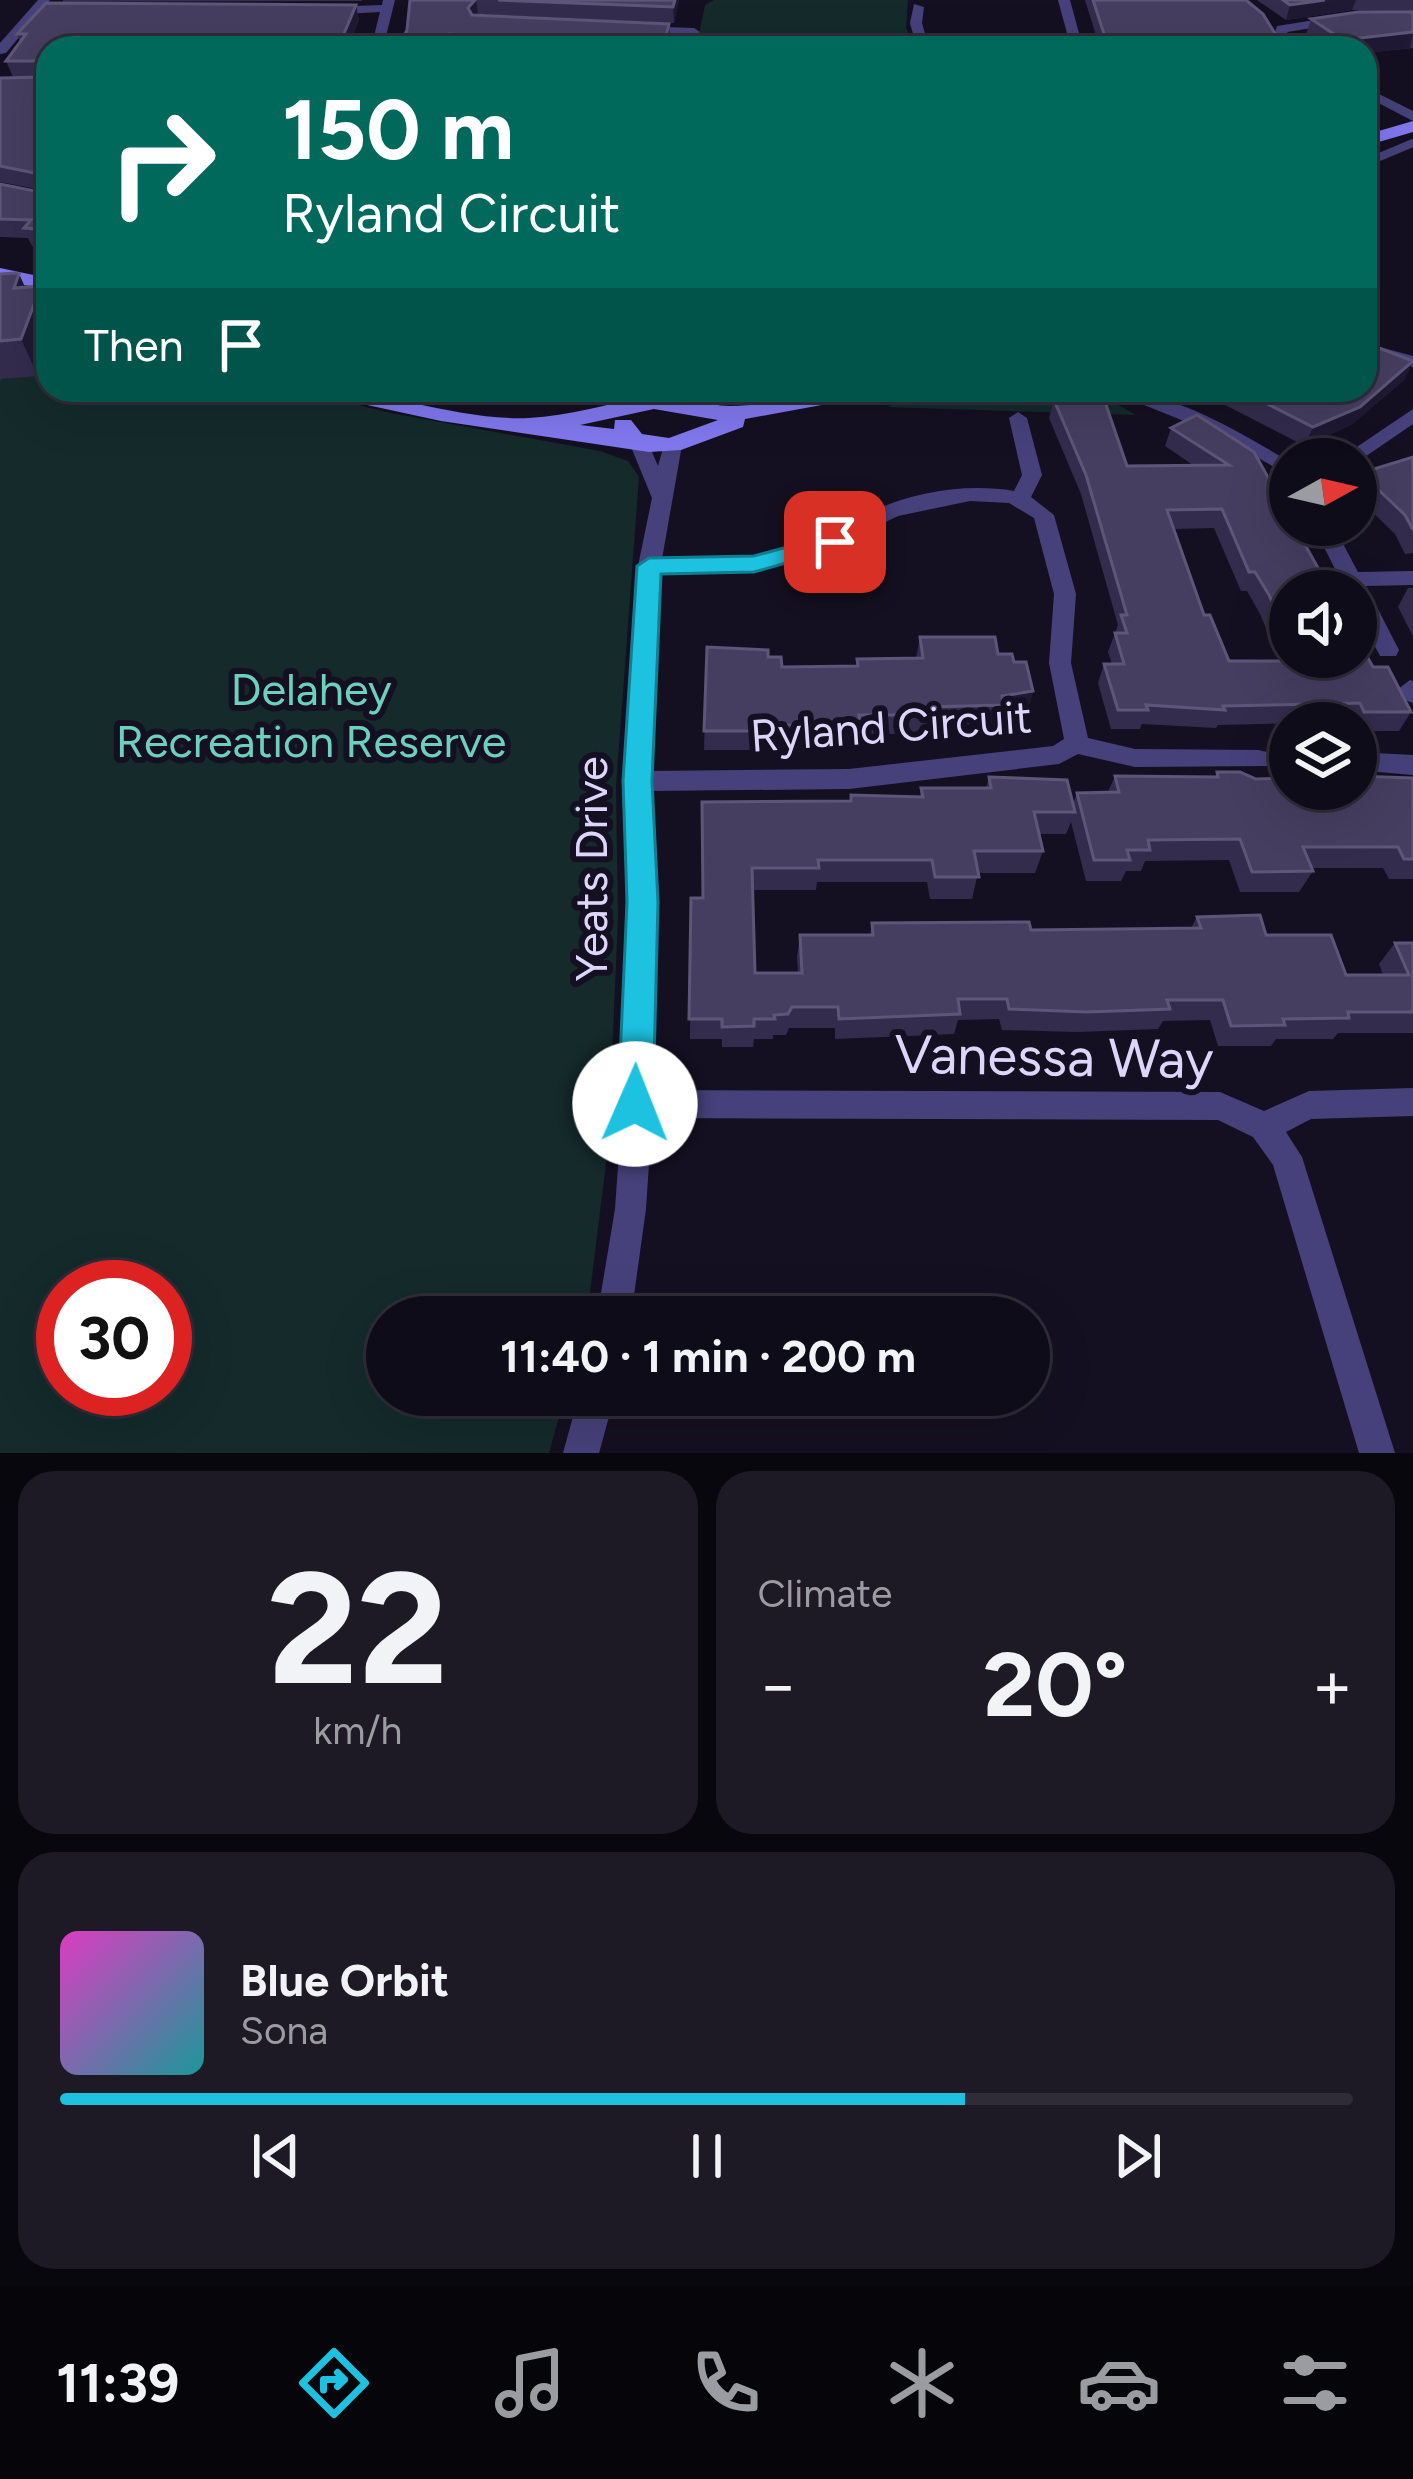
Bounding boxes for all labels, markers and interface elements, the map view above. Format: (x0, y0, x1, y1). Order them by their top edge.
text: 150 m (282, 79, 514, 180)
icon: right (84, 84, 240, 240)
text: Ryland Circuit (282, 181, 620, 246)
icon: arrive (208, 312, 274, 378)
text: Then (84, 318, 184, 372)
north arrow (1269, 438, 1377, 546)
map controls (1269, 438, 1377, 810)
pin (784, 491, 886, 593)
icon: arrive (802, 509, 868, 575)
button: sound (1269, 570, 1377, 678)
park label: Delahey Recreation Reserve (116, 662, 506, 768)
street label: Ryland Circuit (748, 689, 1034, 763)
button: layers (1269, 702, 1377, 810)
street label: Yeats Drive (564, 756, 618, 982)
street label: Vanessa Way (894, 1022, 1214, 1092)
position arrow (572, 1041, 698, 1167)
speed limit sign: 30 (36, 1260, 192, 1416)
text: 11:40 · 1 min · 200 m (500, 1329, 916, 1383)
text: 22 (267, 1535, 448, 1722)
text: Climate (758, 1570, 892, 1617)
text: 20° (983, 1630, 1127, 1739)
text: − (758, 1645, 799, 1725)
text: + (1312, 1645, 1353, 1725)
text: km/h (313, 1707, 402, 1754)
text: Blue Orbit (240, 1953, 449, 2007)
text: Sona (240, 2007, 328, 2054)
icon: previous (243, 2123, 309, 2189)
icon: pause (674, 2123, 740, 2189)
icon: next (1105, 2123, 1171, 2189)
icon: directions (292, 2341, 376, 2425)
icon: music (488, 2341, 572, 2425)
icon: phone (684, 2341, 768, 2425)
icon: climate (880, 2341, 964, 2425)
icon: car (1077, 2341, 1161, 2425)
icon: filters (1273, 2341, 1357, 2425)
text: 11:39 (56, 2351, 179, 2416)

